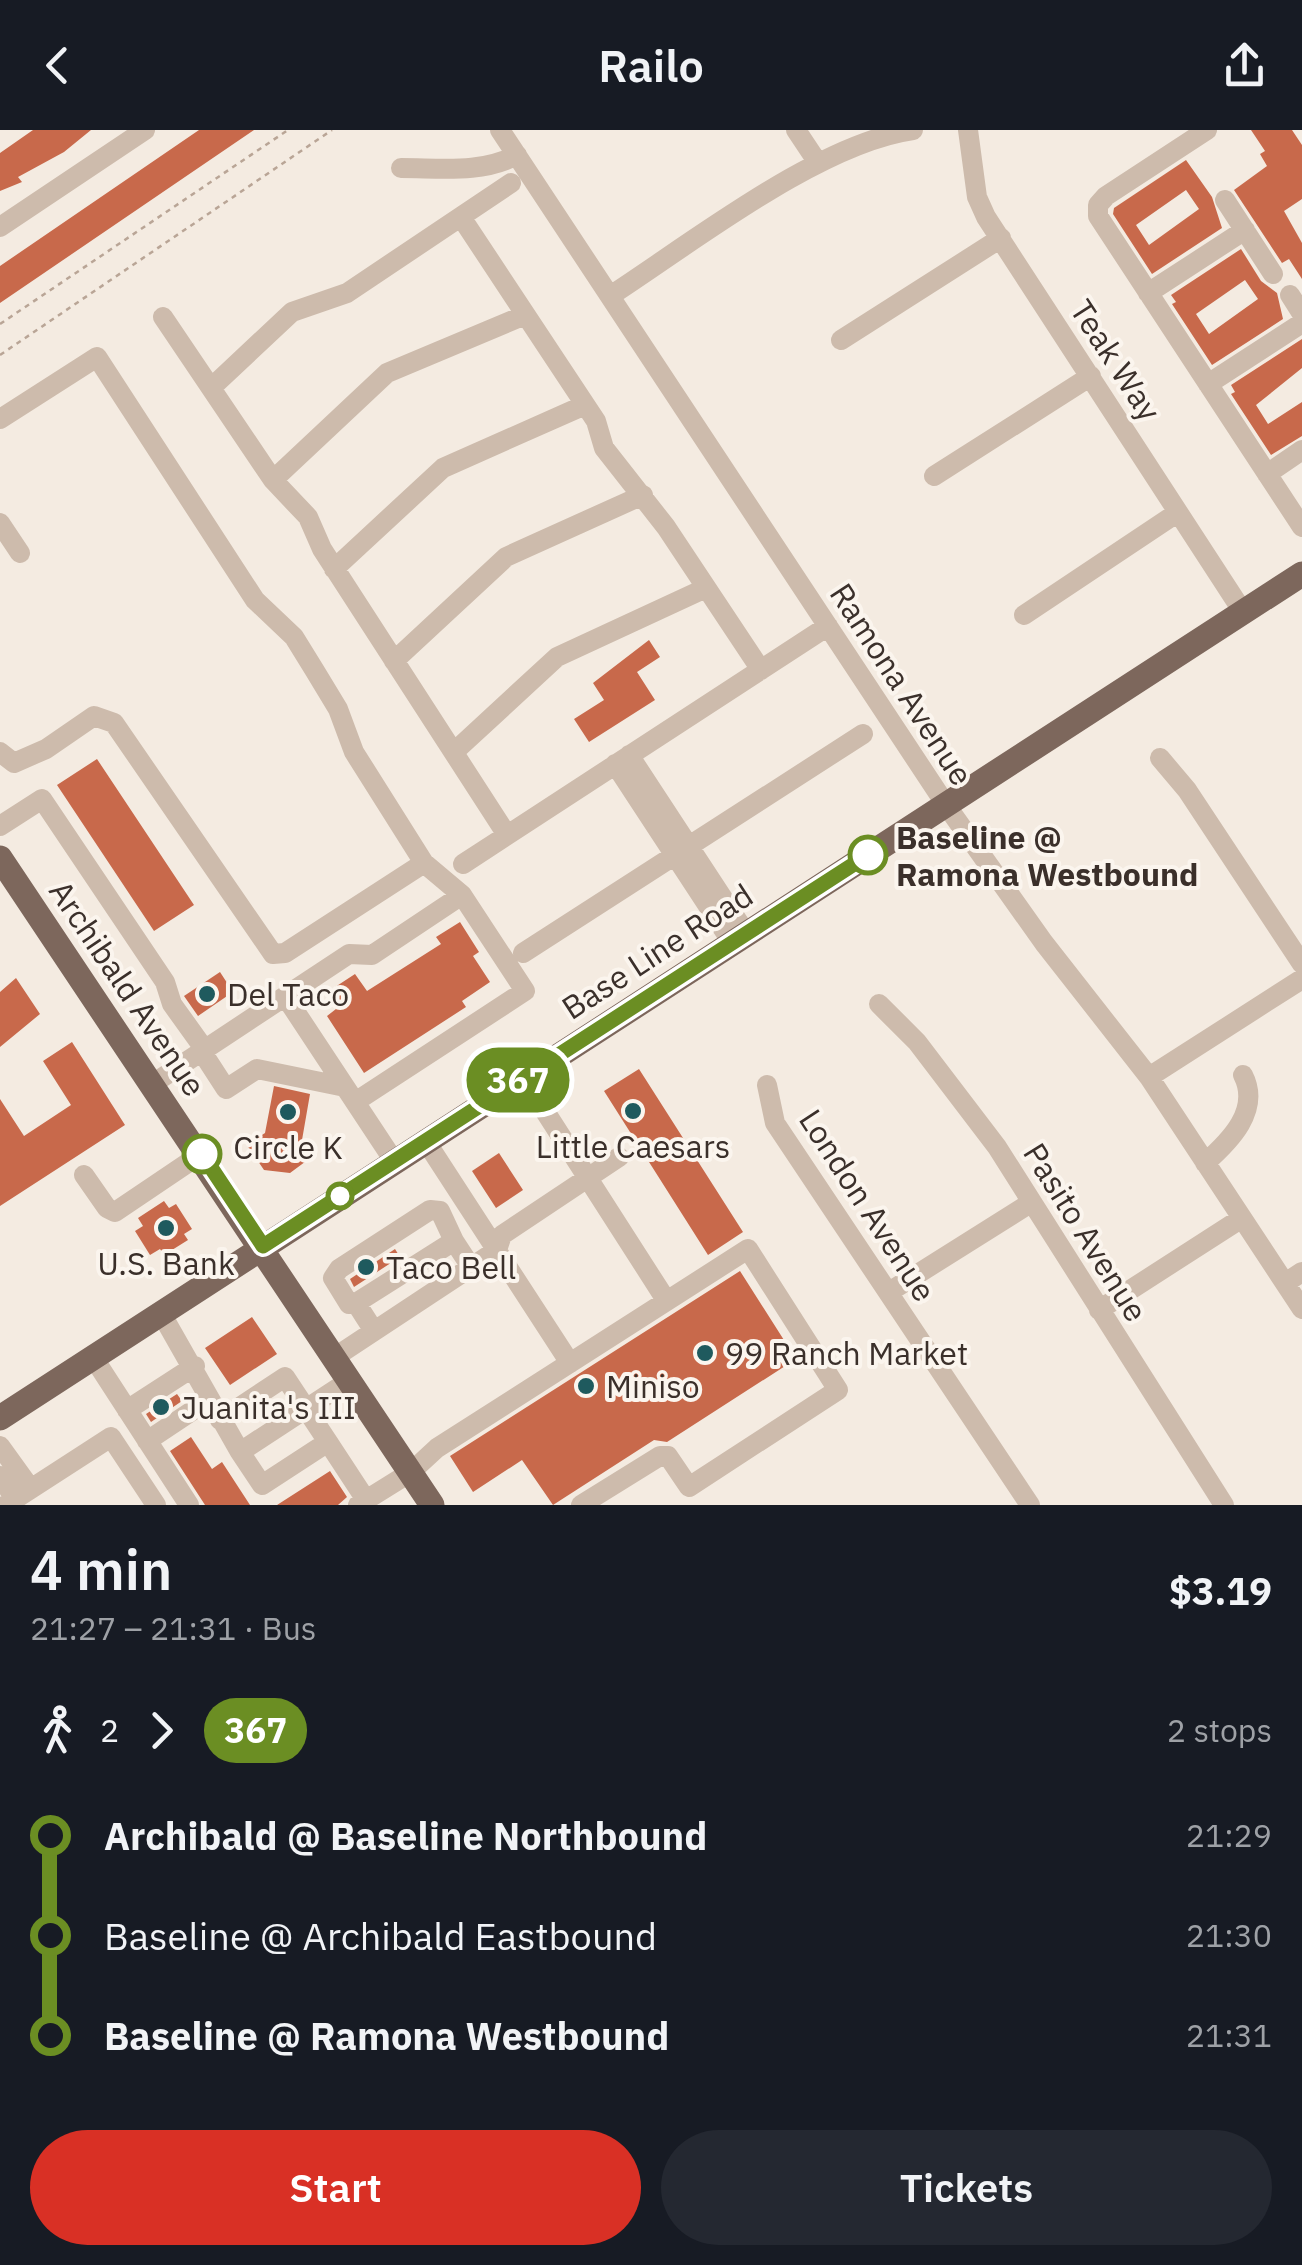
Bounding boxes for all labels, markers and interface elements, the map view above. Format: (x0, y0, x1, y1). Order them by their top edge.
text: Railo (598, 36, 704, 94)
icon: back (30, 38, 85, 93)
icon: share (1217, 38, 1272, 93)
street label: Teak Way (1061, 291, 1171, 429)
street label: Ramona Avenue (821, 575, 983, 793)
place label: Baseline @ Ramona Westbound (896, 816, 1199, 895)
marker: Baseline @ Ramona Westbound (849, 836, 887, 874)
street label: Archibald Avenue (40, 872, 216, 1104)
street label: Base Line Road (553, 874, 761, 1028)
place label: Del Taco (227, 973, 349, 1015)
marker: Del Taco (196, 983, 218, 1005)
line badge: 367 (460, 1048, 576, 1112)
text: 367 (486, 1057, 550, 1103)
marker: Little Caesars (622, 1100, 644, 1122)
marker: Circle K (277, 1101, 299, 1123)
street label: London Avenue (790, 1101, 946, 1309)
place label: Little Caesars (536, 1125, 730, 1167)
place label: Circle K (233, 1126, 343, 1168)
unlabelled marker (183, 1135, 221, 1173)
street label: Pasito Avenue (1014, 1135, 1158, 1329)
unlabelled marker (327, 1183, 353, 1209)
marker: U.S. Bank (155, 1217, 177, 1239)
place label: U.S. Bank (97, 1242, 235, 1284)
place label: Taco Bell (386, 1246, 516, 1288)
marker: Taco Bell (355, 1256, 377, 1278)
place label: 99 Ranch Market (725, 1332, 968, 1374)
marker: 99 Ranch Market (694, 1342, 716, 1364)
place label: Miniso (606, 1365, 700, 1407)
marker: Miniso (575, 1375, 597, 1397)
place label: Juanita's III (181, 1386, 356, 1428)
marker: Juanita's III (150, 1396, 172, 1418)
text: 4 min (30, 1534, 172, 1605)
text: $3.19 (1169, 1566, 1272, 1615)
text: 21:27 – 21:31 · Bus (30, 1607, 316, 1649)
icon: walk (30, 1703, 85, 1758)
icon: forward (134, 1703, 189, 1758)
text: 367 (224, 1707, 287, 1753)
text: 2 (100, 1709, 119, 1751)
text: 2 stops (1167, 1709, 1272, 1751)
text: Archibald @ Baseline Northbound (104, 1811, 707, 1860)
text: 21:29 (1186, 1814, 1272, 1856)
text: Baseline @ Archibald Eastbound (104, 1911, 657, 1960)
text: 21:30 (1186, 1914, 1272, 1956)
text: Baseline @ Ramona Westbound (104, 2011, 669, 2060)
text: 21:31 (1186, 2014, 1272, 2056)
button: Start (30, 2130, 641, 2245)
button: Tickets (661, 2130, 1272, 2245)

